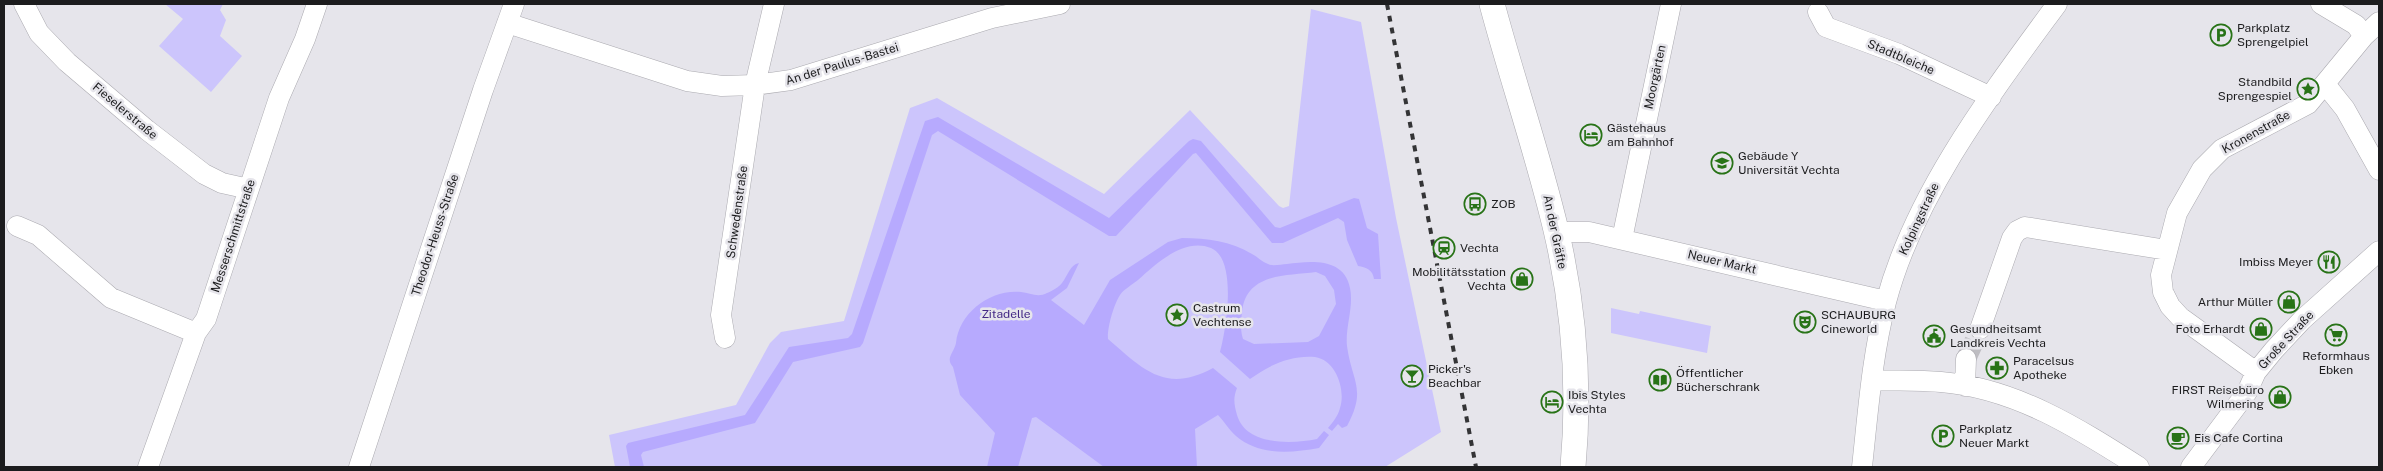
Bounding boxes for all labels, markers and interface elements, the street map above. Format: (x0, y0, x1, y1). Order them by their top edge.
place label: Parkplatz Sprengelpiel (2237, 21, 2309, 49)
parking icon: Parkplatz Sprengelpiel (2209, 23, 2233, 47)
street label: Stadtbleiche (1865, 37, 1937, 77)
street label: An der Paulus-Bastei (784, 40, 900, 88)
street label: Moorgärten (1641, 44, 1669, 110)
place label: Standbild Sprengespiel (2218, 75, 2292, 103)
place icon: Standbild Sprengespiel (2296, 77, 2320, 101)
street label: Fieselerstraße (90, 80, 160, 142)
street label: Kronenstraße (2219, 107, 2293, 156)
place label: Gästehaus am Bahnhof (1607, 121, 1674, 149)
hotel icon: Gästehaus am Bahnhof (1579, 123, 1603, 147)
place label: Gebäude Y Universität Vechta (1738, 149, 1840, 177)
school or university icon: Gebäude Y Universität Vechta (1710, 151, 1734, 175)
street label: Schwedenstraße (724, 164, 750, 259)
street label: Theodor-Heuss-Straße (409, 172, 461, 298)
street label: Messerschmittstraße (208, 178, 258, 294)
street label: Kolpingstraße (1896, 180, 1942, 257)
bus stop icon: ZOB (1463, 192, 1487, 216)
street label: An der Gräfte (1540, 194, 1570, 270)
place label: ZOB (1491, 197, 1516, 211)
station icon: Vechta (1432, 236, 1456, 260)
place label: Vechta (1460, 241, 1499, 255)
street label: Neuer Markt (1686, 247, 1758, 277)
restaurant icon: Imbiss Meyer (2317, 250, 2341, 274)
place label: Imbiss Meyer (2239, 255, 2313, 269)
place label: Mobilitätsstation Vechta (1412, 265, 1506, 293)
shop icon: Mobilitätsstation Vechta (1510, 267, 1534, 291)
shop icon: Arthur Müller (2277, 290, 2301, 314)
place label: Arthur Müller (2198, 295, 2273, 309)
place label: Castrum Vechtense (1193, 301, 1252, 329)
place icon: Castrum Vechtense (1165, 303, 1189, 327)
park label: Zitadelle (981, 307, 1031, 321)
place label: SCHAUBURG Cineworld (1821, 308, 1896, 336)
street label: Große Straße (2256, 308, 2317, 372)
theatre icon: SCHAUBURG Cineworld (1793, 310, 1817, 334)
shop icon: Foto Erhardt (2249, 317, 2273, 341)
place label: Gesundheitsamt Landkreis Vechta (1950, 322, 2046, 350)
place label: Foto Erhardt (2175, 322, 2245, 336)
supermarket icon: Reformhaus Ebken (2324, 323, 2348, 347)
public building icon: Gesundheitsamt Landkreis Vechta (1922, 324, 1946, 348)
place label: Reformhaus Ebken (2302, 349, 2370, 377)
place label: Paracelsus Apotheke (2013, 354, 2074, 382)
pharmacy icon: Paracelsus Apotheke (1985, 356, 2009, 380)
place label: Picker's Beachbar (1428, 362, 1482, 390)
bar icon: Picker's Beachbar (1400, 364, 1424, 388)
place label: Öffentlicher Bücherschrank (1676, 366, 1760, 394)
library icon: Öffentlicher Bücherschrank (1648, 368, 1672, 392)
place label: FIRST Reisebüro Wilmering (2172, 383, 2264, 411)
shop icon: FIRST Reisebüro Wilmering (2268, 385, 2292, 409)
place label: Ibis Styles Vechta (1568, 388, 1626, 416)
hotel icon: Ibis Styles Vechta (1540, 390, 1564, 414)
place label: Parkplatz Neuer Markt (1959, 422, 2030, 450)
parking icon: Parkplatz Neuer Markt (1931, 424, 1955, 448)
cafe icon: Eis Cafe Cortina (2166, 426, 2190, 450)
place label: Eis Cafe Cortina (2194, 431, 2283, 445)

